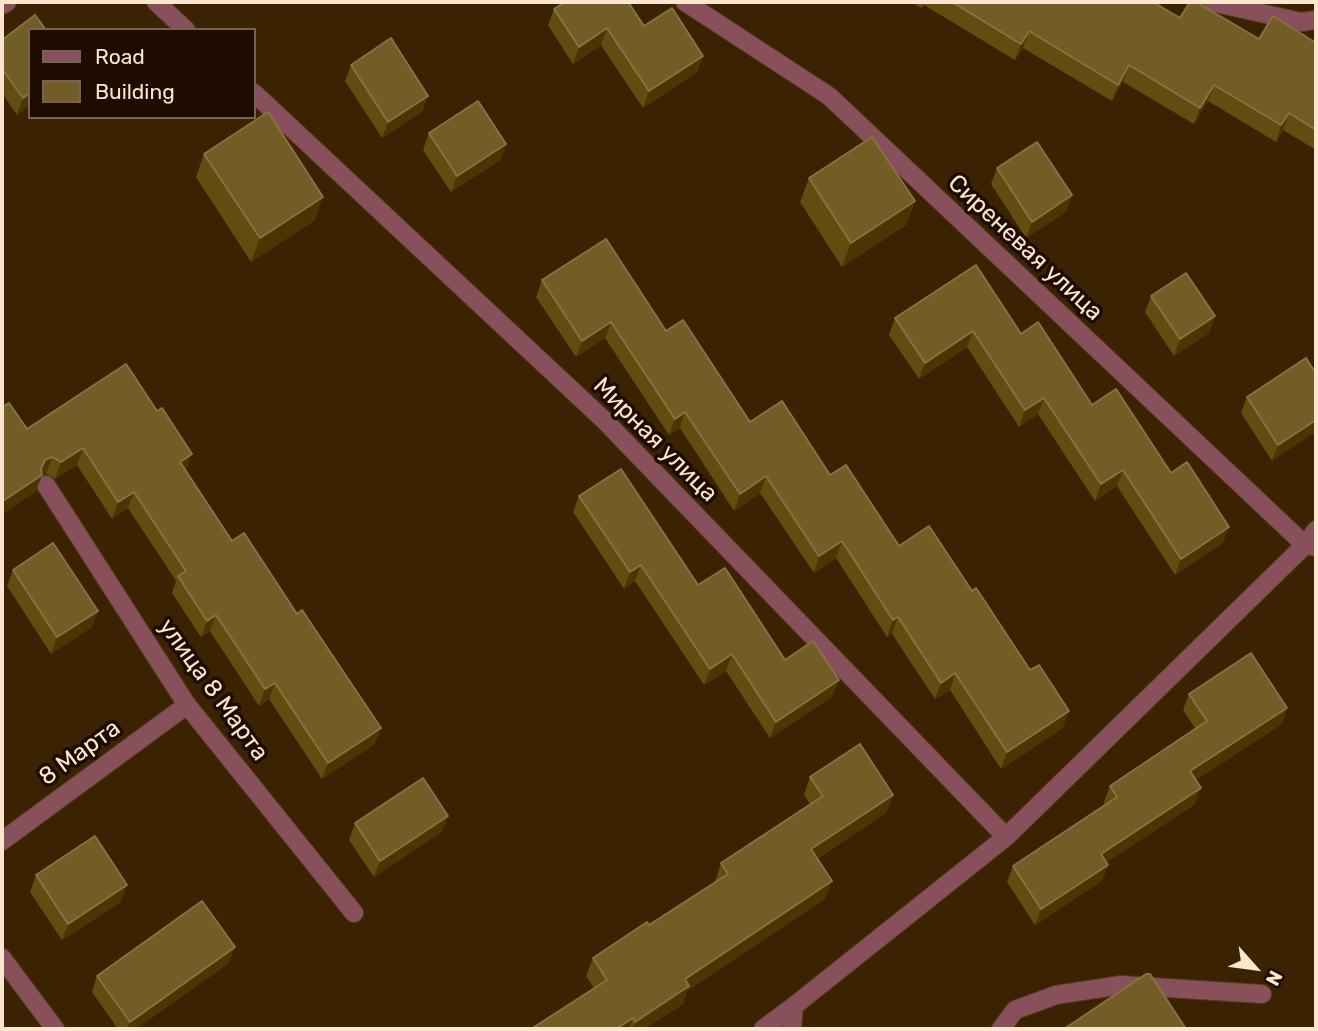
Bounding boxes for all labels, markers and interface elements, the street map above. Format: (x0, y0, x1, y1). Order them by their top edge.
legend (28, 28, 256, 119)
text: Road (95, 44, 145, 69)
text: Building (95, 79, 175, 104)
street label: Сиреневая улица (942, 169, 1108, 327)
street label: Мирная улица (587, 372, 723, 508)
street label: улица 8 Марта (152, 613, 274, 767)
street label: 8 Марта (34, 714, 126, 792)
north arrow (1220, 933, 1290, 1003)
text: N (1261, 967, 1287, 990)

